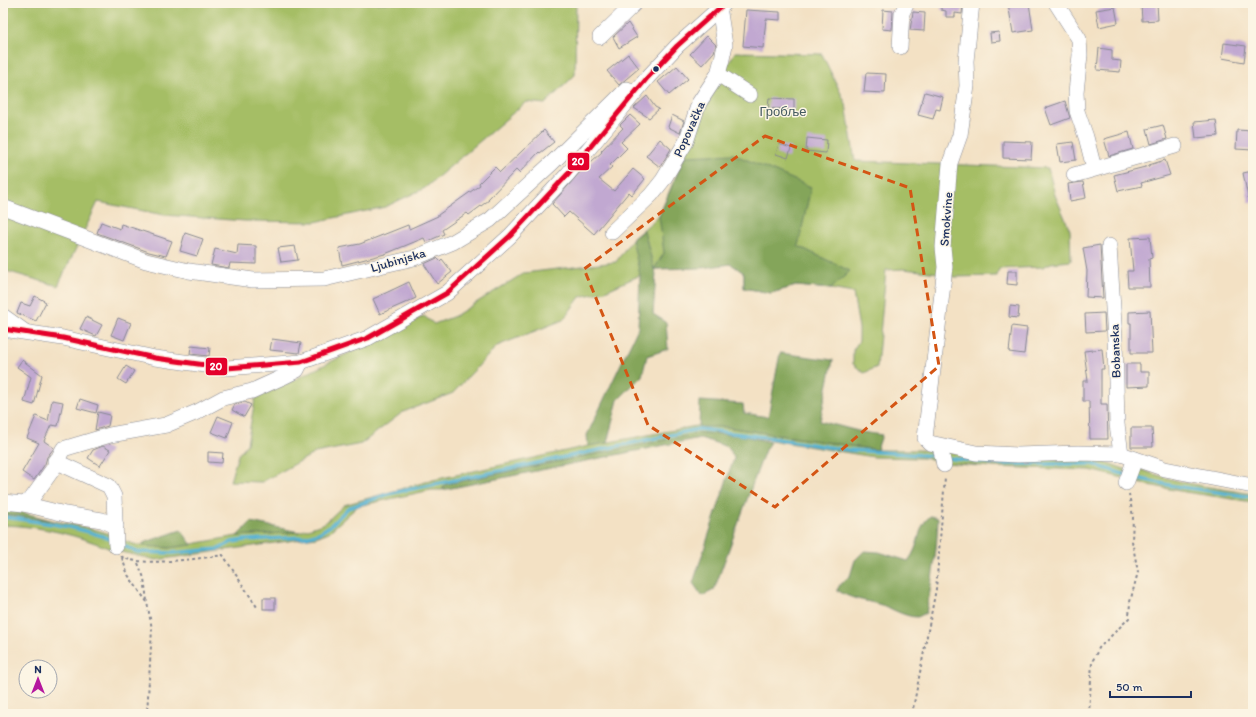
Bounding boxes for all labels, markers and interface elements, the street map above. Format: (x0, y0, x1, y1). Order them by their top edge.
unlabelled marker (651, 64, 661, 74)
street label: Popovačka (670, 99, 708, 159)
park label: Гробље (759, 104, 807, 119)
line badge: 20 (567, 152, 590, 171)
text: 20 (572, 155, 585, 168)
street label: Smokvine (937, 191, 955, 247)
street label: Ljubinjska (369, 245, 428, 275)
street label: Bobanska (1107, 323, 1123, 378)
line badge: 20 (205, 357, 228, 376)
text: 20 (210, 360, 223, 373)
north arrow (18, 659, 58, 699)
text: N (34, 663, 42, 676)
scale bar (1110, 673, 1191, 699)
text: 50 m (1116, 680, 1142, 694)

